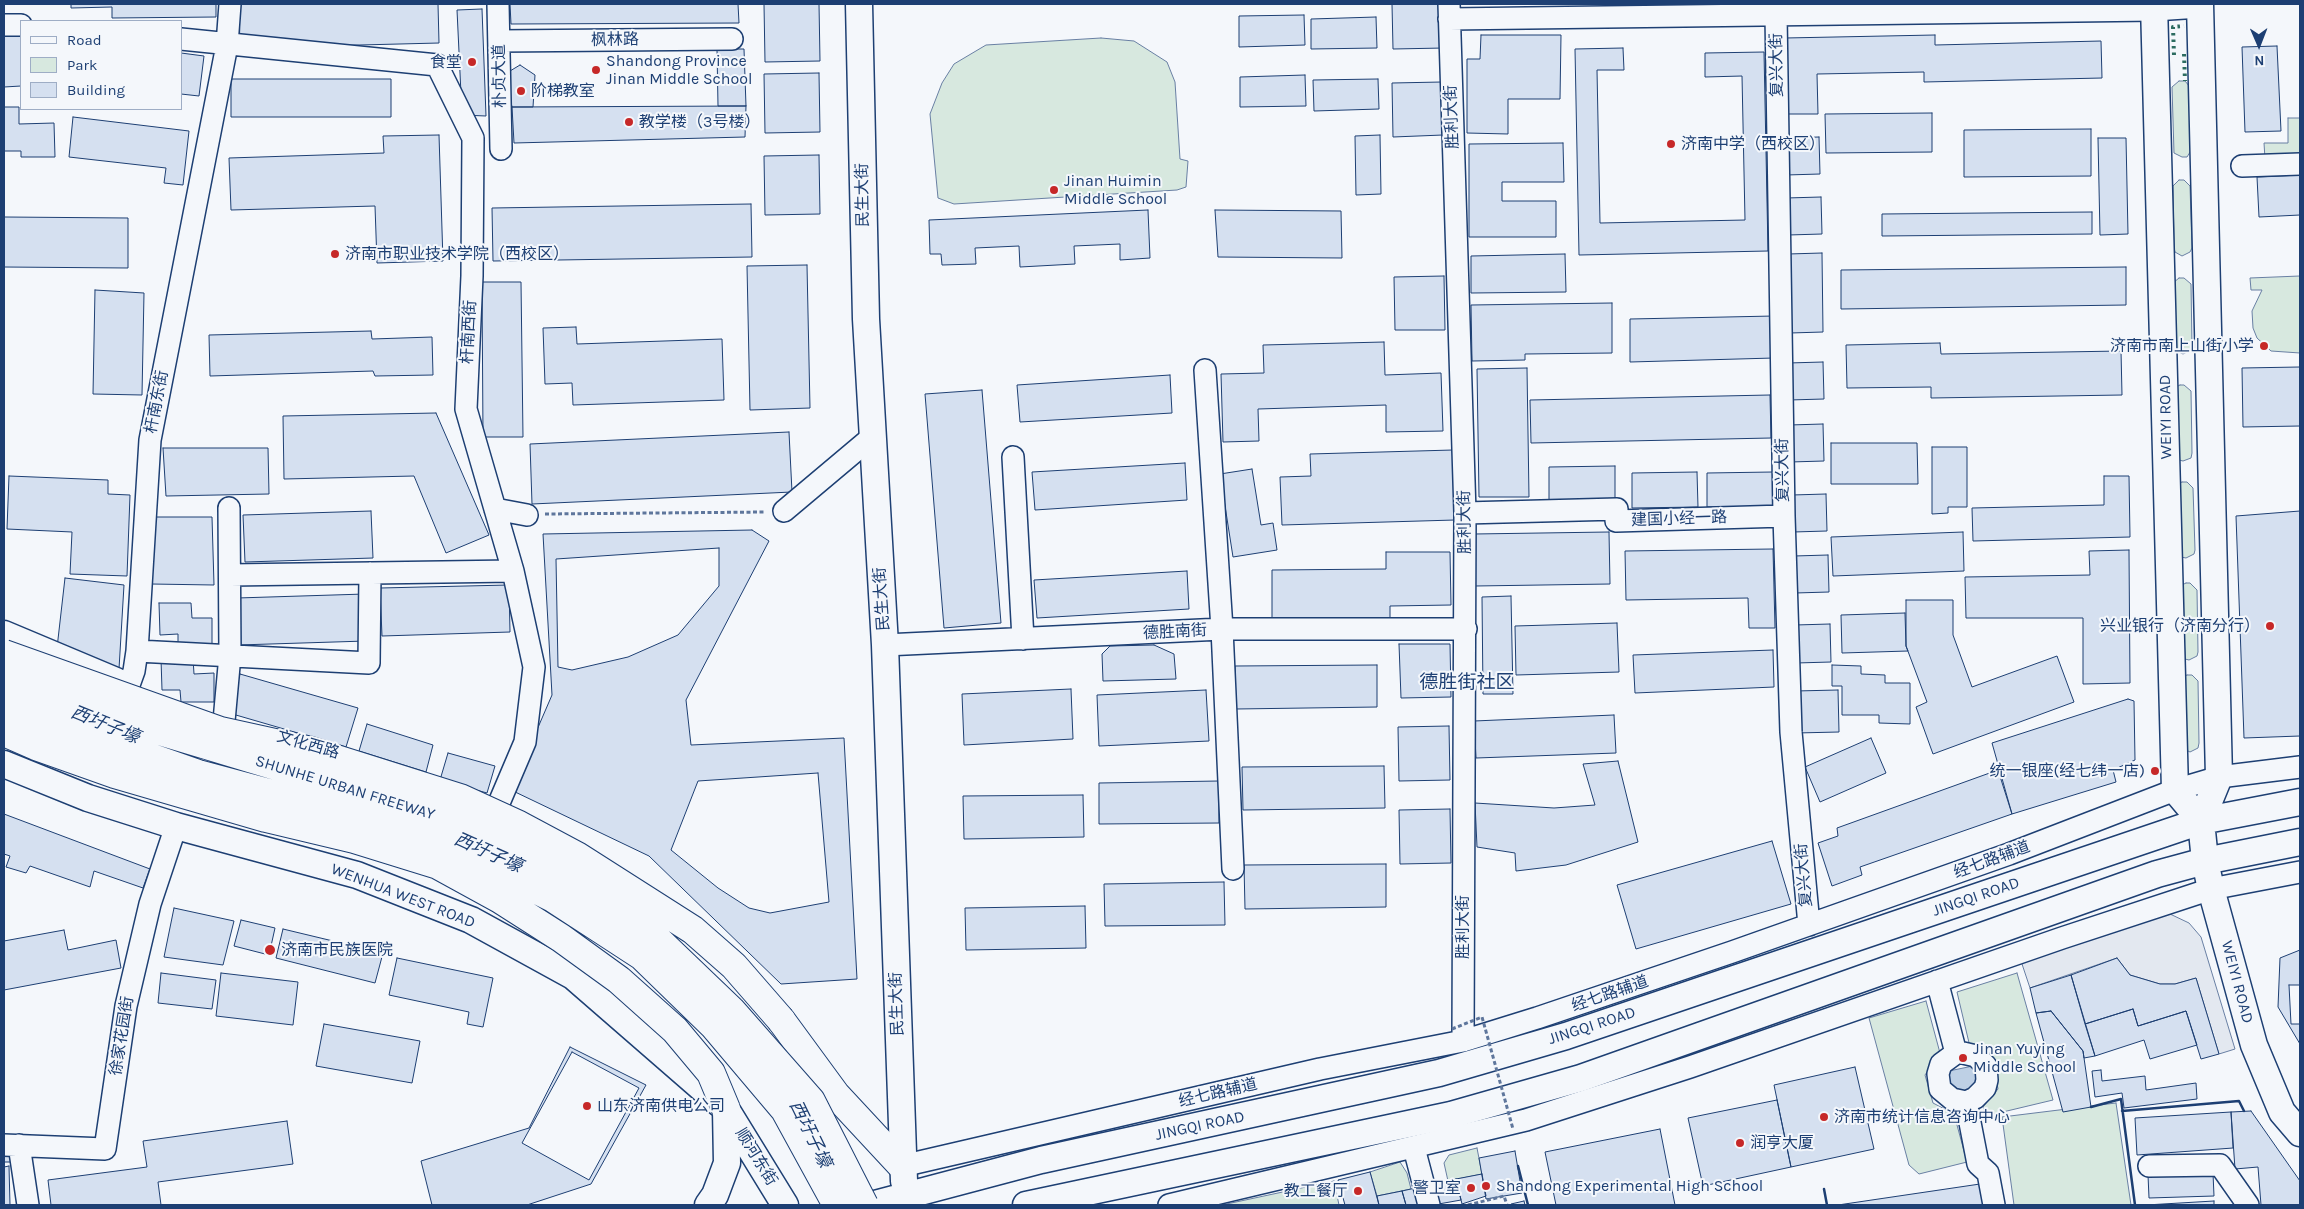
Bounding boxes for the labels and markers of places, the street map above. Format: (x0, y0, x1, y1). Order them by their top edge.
place label: Shandong Province Jinan Middle School (606, 51, 752, 89)
place label: 食堂 (430, 52, 462, 72)
marker: 食堂 (466, 56, 478, 68)
marker: Shandong Province Jinan Middle School (590, 64, 602, 76)
place label: 阶梯教室 (531, 81, 595, 101)
marker: 阶梯教室 (515, 85, 527, 97)
place label: 教学楼（3号楼） (639, 112, 760, 132)
marker: 教学楼（3号楼） (623, 116, 635, 128)
place label: 济南中学（西校区） (1681, 134, 1825, 154)
marker: 济南中学（西校区） (1665, 138, 1677, 150)
place label: Jinan Huimin Middle School (1064, 171, 1167, 209)
marker: Jinan Huimin Middle School (1048, 184, 1060, 196)
place label: 济南市职业技术学院（西校区） (345, 244, 569, 264)
marker: 济南市职业技术学院（西校区） (329, 248, 341, 260)
place label: 济南市南上山街小学 (2110, 336, 2254, 356)
marker: 济南市南上山街小学 (2258, 340, 2270, 352)
place label: 兴业银行（济南分行） (2100, 616, 2260, 636)
marker: 兴业银行（济南分行） (2264, 620, 2276, 632)
place label: 统一银座(经七纬一店) (1990, 761, 2145, 781)
marker: 统一银座(经七纬一店) (2149, 765, 2161, 777)
place label: 济南市民族医院 (281, 940, 393, 960)
marker: 济南市民族医院 (263, 943, 277, 957)
place label: Jinan Yuying Middle School (1973, 1039, 2076, 1077)
marker: Jinan Yuying Middle School (1957, 1052, 1969, 1064)
place label: 山东济南供电公司 (597, 1096, 725, 1116)
marker: 山东济南供电公司 (581, 1100, 593, 1112)
place label: 济南市统计信息咨询中心 (1834, 1107, 2010, 1127)
marker: 济南市统计信息咨询中心 (1818, 1111, 1830, 1123)
place label: 润亨大厦 (1750, 1133, 1814, 1153)
marker: 润亨大厦 (1734, 1137, 1746, 1149)
place label: Shandong Experimental High School (1496, 1176, 1763, 1196)
place label: 警卫室 (1413, 1178, 1461, 1198)
marker: Shandong Experimental High School (1480, 1180, 1492, 1192)
place label: 教工餐厅 (1284, 1181, 1348, 1201)
marker: 警卫室 (1465, 1182, 1477, 1194)
marker: 教工餐厅 (1352, 1185, 1364, 1197)

